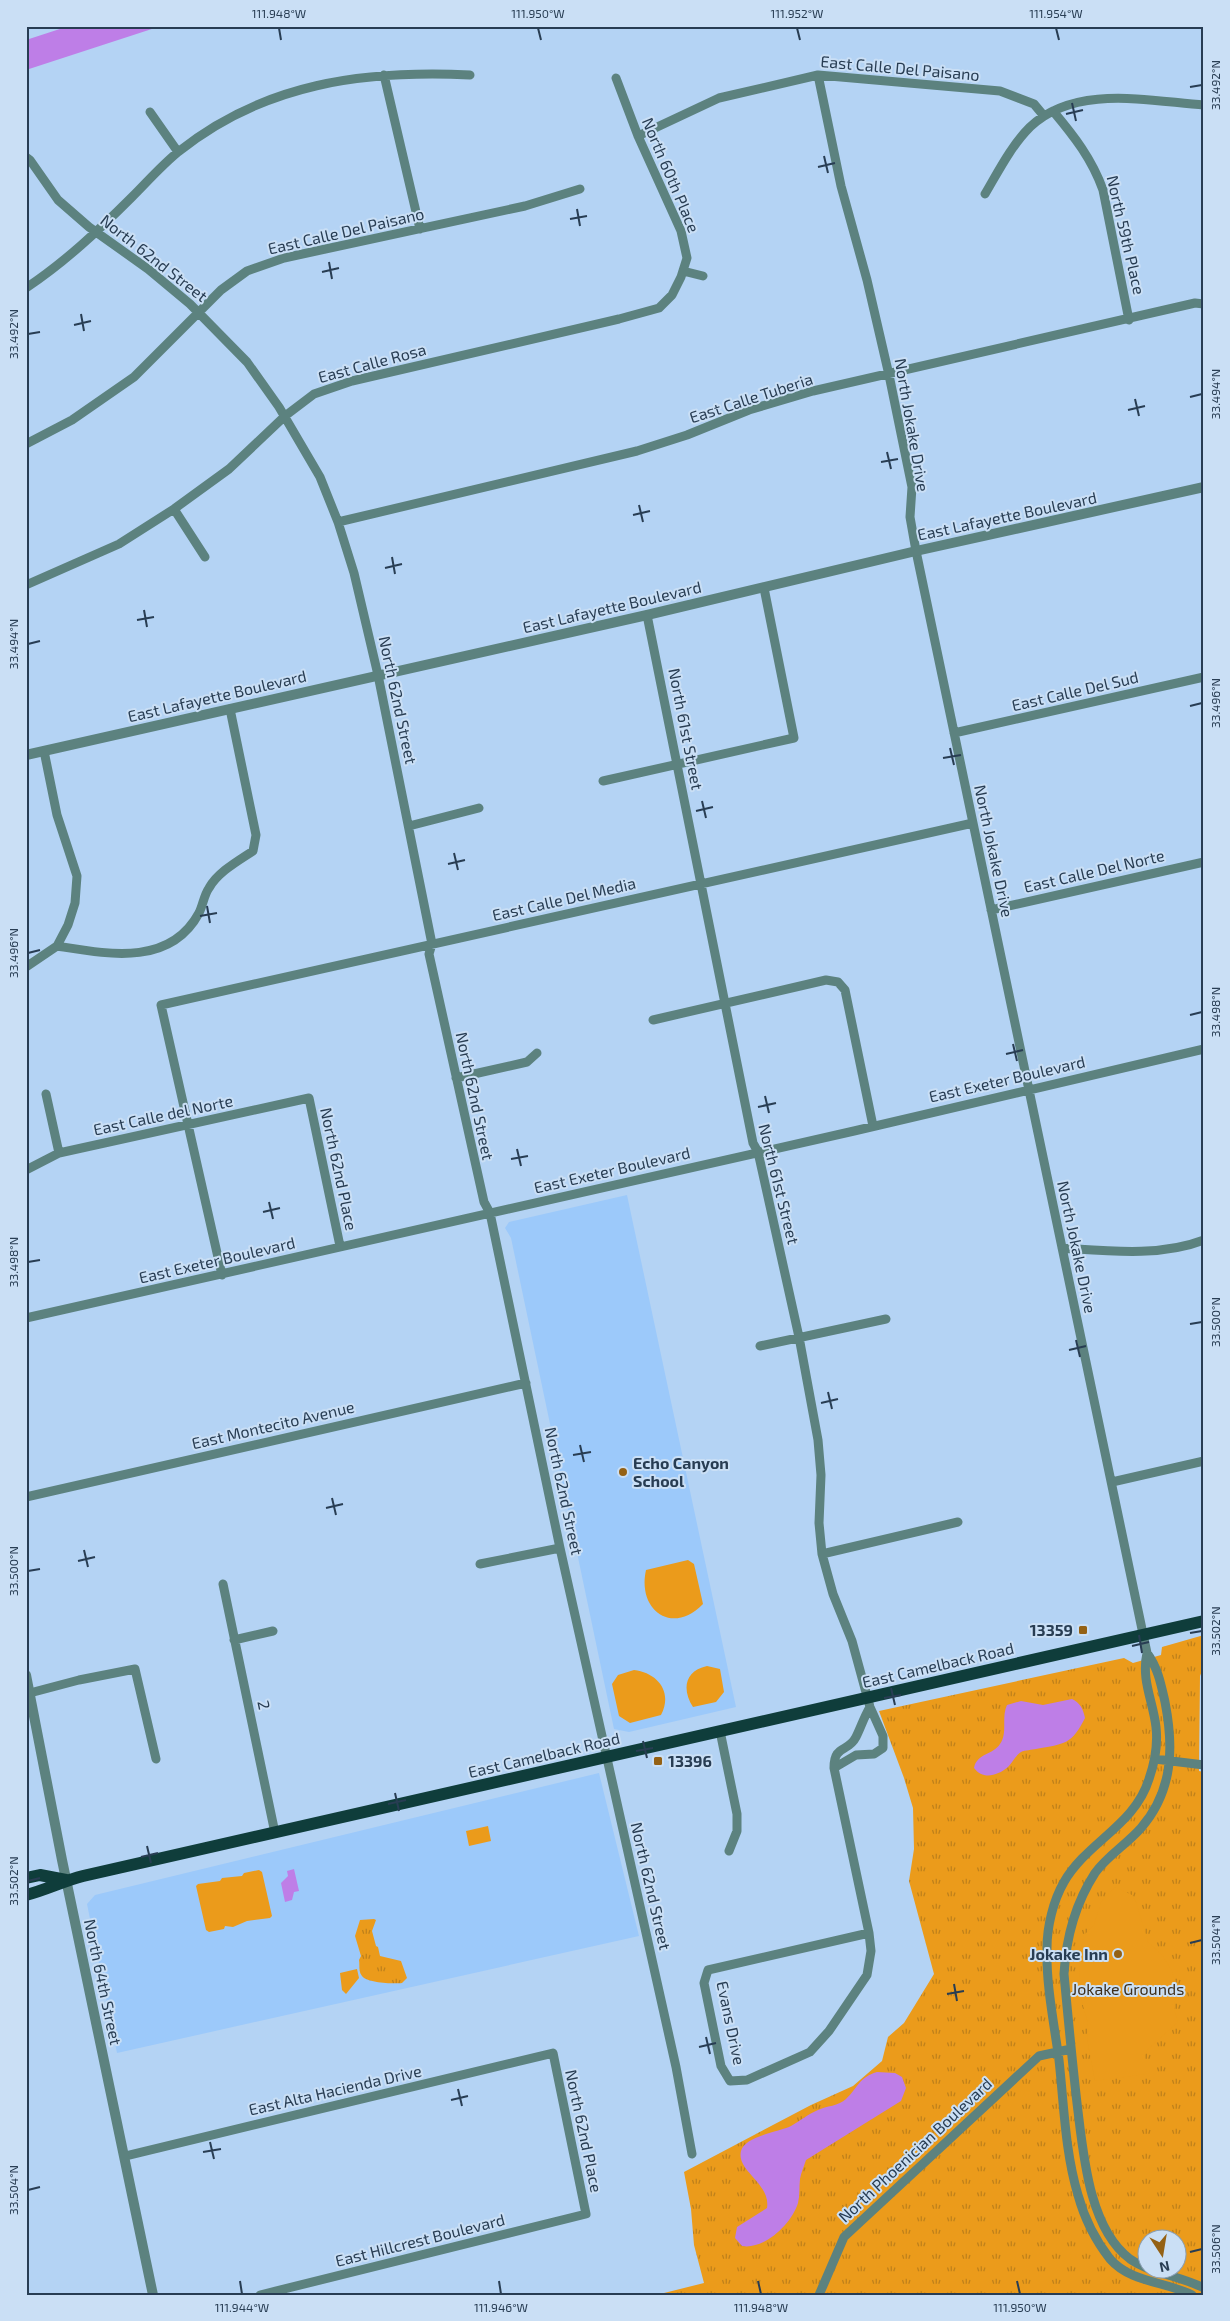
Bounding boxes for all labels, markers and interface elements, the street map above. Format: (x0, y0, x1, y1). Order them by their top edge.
text: 111.948°W (252, 6, 306, 20)
text: 111.950°W (511, 6, 565, 20)
text: 111.952°W (771, 6, 823, 20)
text: 111.954°W (1029, 6, 1083, 20)
street label: East Calle Del Paisano (820, 51, 980, 84)
text: 33.492°N (1208, 60, 1222, 110)
street label: North 60th Place (639, 115, 704, 235)
street label: North 59th Place (1104, 173, 1149, 296)
street label: East Calle Del Paisano (266, 203, 426, 258)
street label: North 62nd Street (97, 210, 212, 305)
text: 33.492°N (6, 309, 20, 359)
street label: East Calle Rosa (316, 339, 428, 386)
street label: North Jokake Drive (891, 357, 934, 493)
street label: East Calle Tuberia (687, 369, 815, 426)
text: 33.494°N (1208, 369, 1222, 419)
street label: East Lafayette Boulevard (916, 487, 1098, 544)
street label: East Lafayette Boulevard (521, 577, 703, 636)
text: 33.494°N (6, 619, 20, 669)
street label: North 62nd Street (376, 634, 421, 766)
street label: East Lafayette Boulevard (126, 666, 308, 725)
street label: North 61st Street (665, 666, 708, 791)
street label: East Calle Del Sud (1010, 667, 1140, 714)
text: 33.496°N (1208, 678, 1222, 728)
street label: North Jokake Drive (971, 783, 1018, 919)
street label: East Calle Del Norte (1022, 845, 1166, 896)
street label: East Calle Del Media (490, 873, 638, 924)
text: 33.496°N (6, 928, 20, 978)
text: 33.498°N (1208, 987, 1222, 1037)
street label: North 62nd Street (453, 1030, 498, 1162)
street label: East Exeter Boulevard (927, 1051, 1087, 1106)
street label: East Calle del Norte (91, 1090, 234, 1139)
street label: North 62nd Place (317, 1106, 362, 1232)
street label: North 61st Street (755, 1122, 804, 1246)
street label: East Exeter Boulevard (532, 1142, 692, 1197)
street label: North Jokake Drive (1054, 1179, 1101, 1315)
street label: East Exeter Boulevard (137, 1232, 297, 1287)
text: 33.498°N (6, 1237, 20, 1287)
text: 33.500°N (1208, 1297, 1222, 1347)
street label: East Montecito Avenue (190, 1397, 356, 1452)
street label: North 62nd Street (542, 1425, 587, 1557)
place label: Echo Canyon School (633, 1453, 729, 1490)
marker: Echo Canyon School (617, 1466, 629, 1478)
text: 33.500°N (6, 1546, 20, 1596)
text: 33.502°N (1208, 1606, 1222, 1656)
place label: 13359 (1030, 1620, 1073, 1639)
marker: 13359 (1077, 1624, 1089, 1636)
street label: East Camelback Road (860, 1638, 1016, 1691)
street label: 2 (254, 1699, 275, 1711)
street label: East Camelback Road (466, 1728, 622, 1781)
place label: 13396 (668, 1751, 712, 1770)
marker: 13396 (652, 1755, 664, 1767)
street label: North 62nd Street (628, 1820, 675, 1952)
text: 33.502°N (6, 1856, 20, 1906)
text: 33.504°N (1208, 1915, 1222, 1965)
street label: North 64th Street (81, 1917, 126, 2047)
place label: Jokake Inn (1030, 1944, 1108, 1963)
marker: Jokake Inn (1112, 1948, 1124, 1960)
street label: Evans Drive (713, 1979, 750, 2067)
park label: Jokake Grounds (1072, 1979, 1184, 1998)
street label: East Alta Hacienda Drive (247, 2060, 423, 2119)
street label: North 62nd Place (562, 2068, 607, 2194)
street label: North Phoenician Boulevard (834, 2073, 995, 2226)
text: 33.504°N (6, 2165, 20, 2215)
street label: East Hillcrest Boulevard (333, 2209, 507, 2270)
text: 33.506°N (1208, 2224, 1222, 2274)
north arrow (1138, 2228, 1188, 2278)
text: N (1158, 2258, 1172, 2277)
text: 111.944°W (215, 2300, 269, 2314)
text: 111.946°W (474, 2300, 528, 2314)
text: 111.948°W (734, 2300, 788, 2314)
text: 111.950°W (993, 2300, 1047, 2314)

